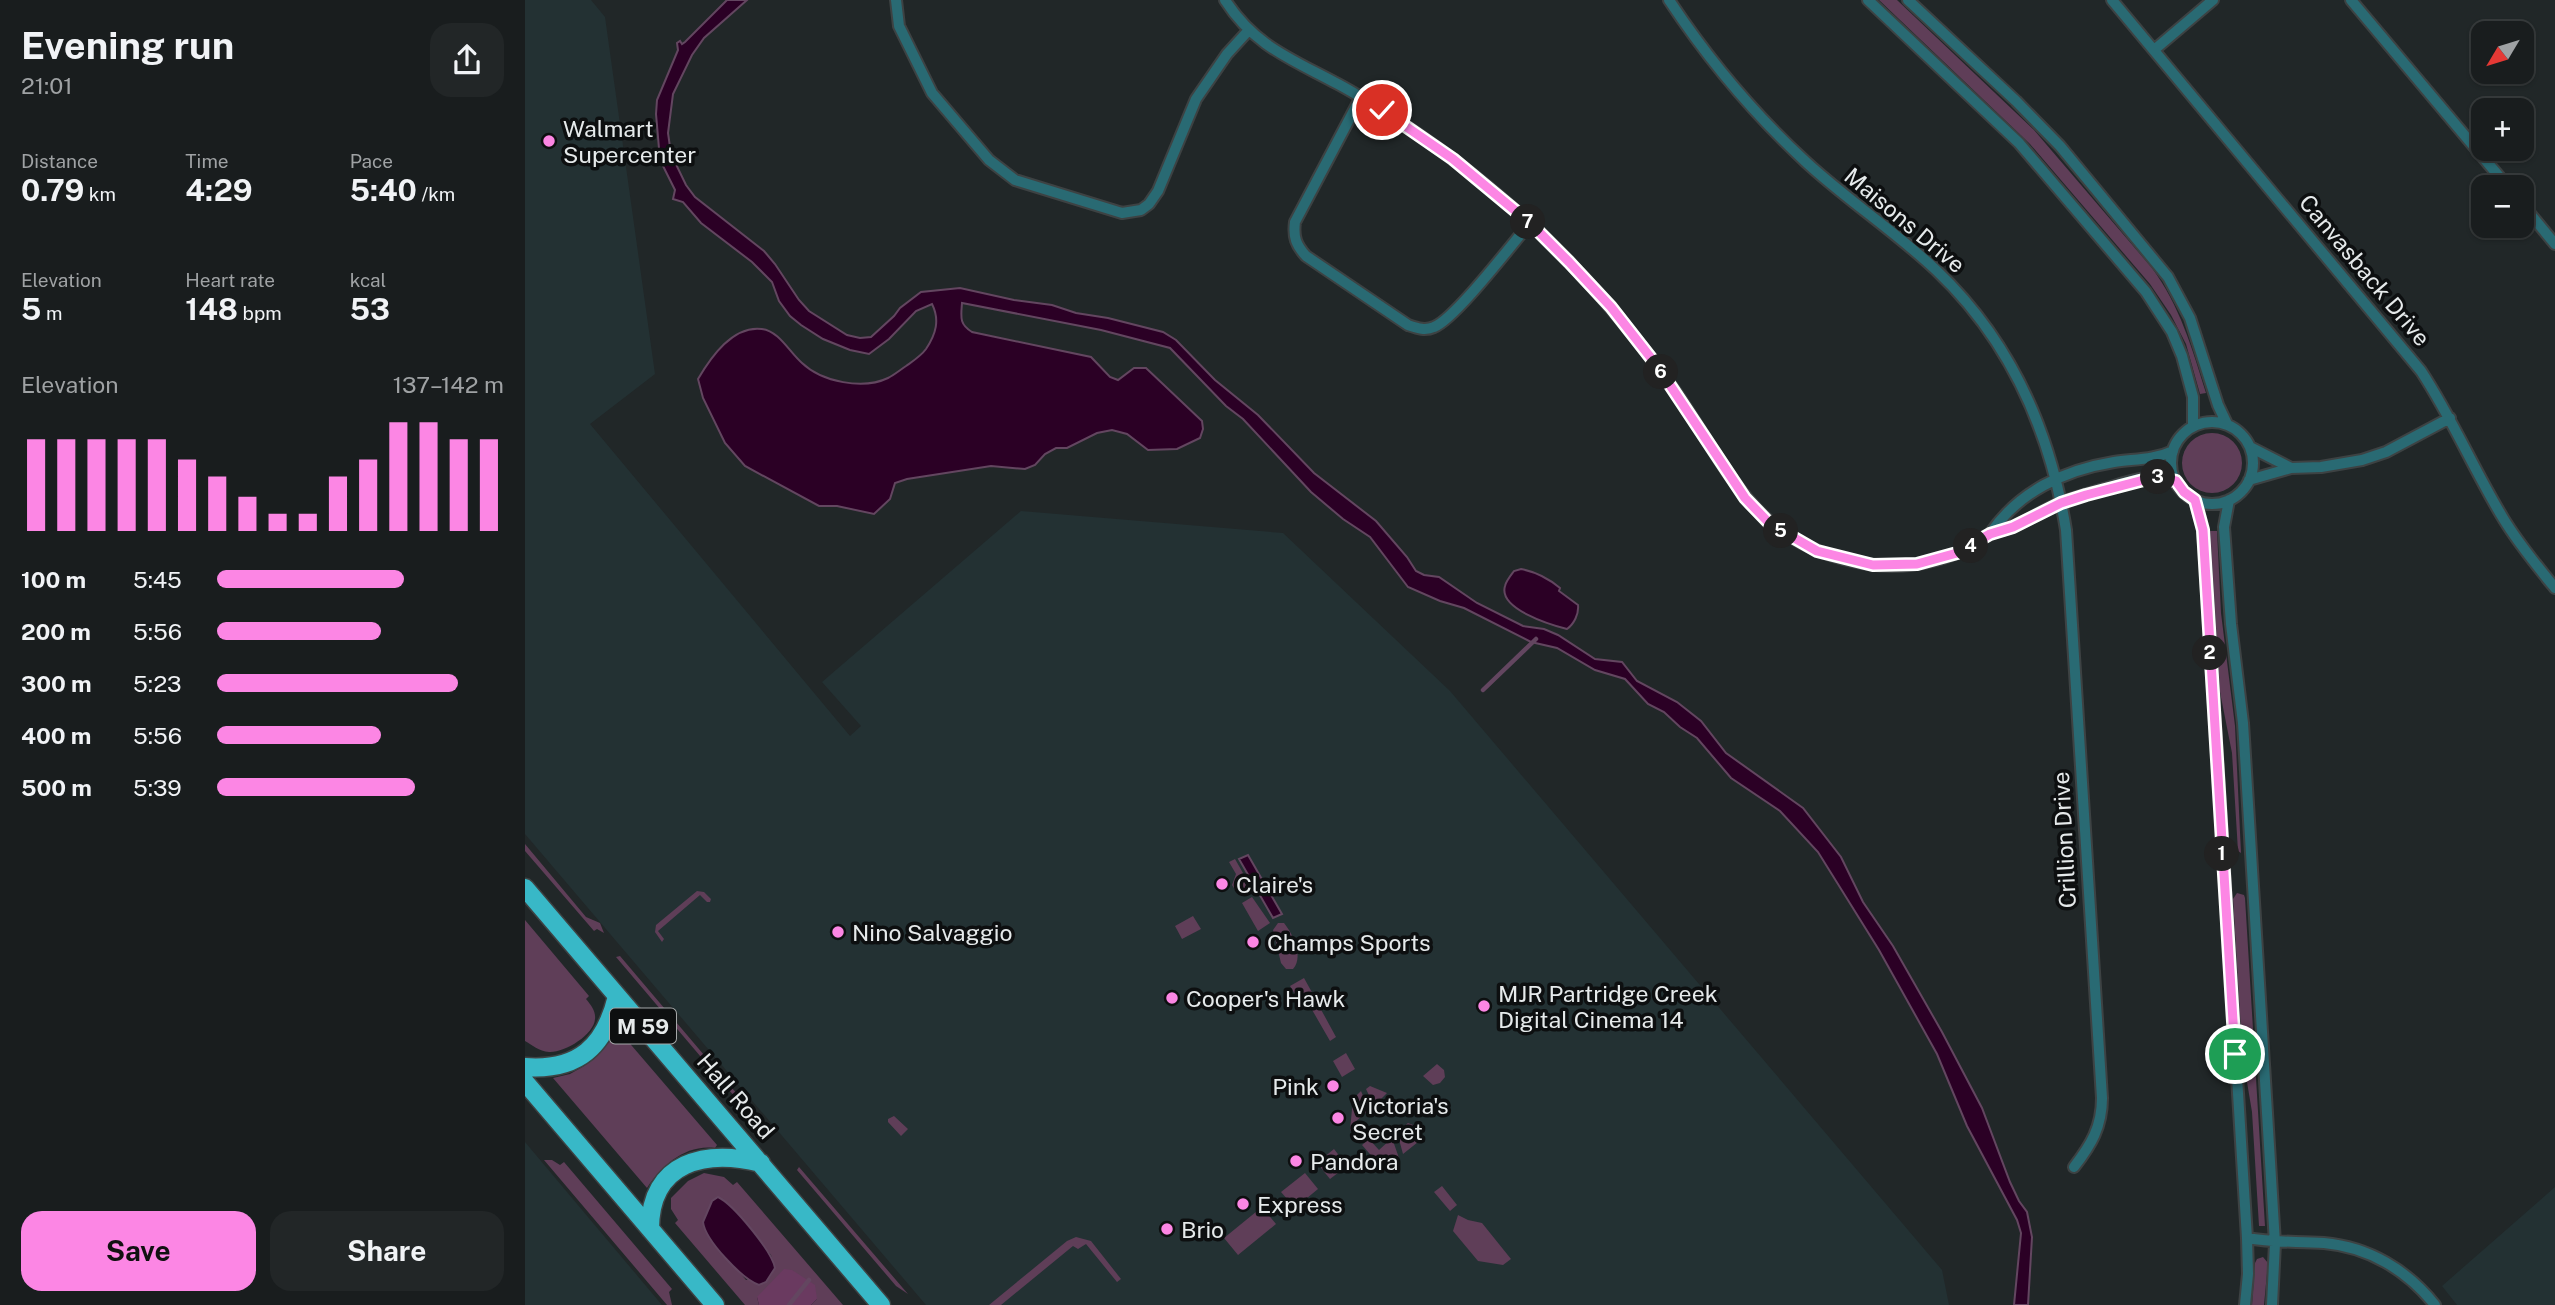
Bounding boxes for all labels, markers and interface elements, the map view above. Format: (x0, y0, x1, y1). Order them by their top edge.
north arrow (2471, 21, 2534, 84)
map controls (2471, 21, 2534, 238)
text: Evening run (21, 23, 234, 68)
button: share (430, 23, 504, 97)
text: 21:01 (21, 72, 73, 99)
pin (1352, 80, 1412, 140)
icon: check (1363, 91, 1401, 129)
button: + (2471, 98, 2534, 161)
place label: Walmart Supercenter (563, 115, 696, 168)
marker: Walmart Supercenter (541, 133, 557, 149)
text: Distance (21, 150, 98, 172)
text: Time (185, 150, 229, 172)
text: Pace (350, 150, 393, 172)
street label: Maisons Drive (1839, 162, 1971, 278)
text: 0.79 (21, 172, 84, 208)
text: 4:29 (185, 172, 253, 208)
text: 5:40 (350, 172, 417, 208)
button: − (2471, 175, 2534, 238)
text: km (84, 183, 116, 205)
text: /km (417, 183, 455, 205)
street label: Canvasback Drive (2294, 189, 2436, 351)
pin: 7 (1511, 204, 1545, 240)
text: 7 (1522, 210, 1533, 232)
text: Elevation (21, 269, 102, 291)
text: Heart rate (185, 269, 275, 291)
text: kcal (350, 269, 386, 291)
text: 5 (21, 291, 41, 327)
text: 148 (185, 291, 238, 327)
text: 53 (350, 291, 390, 327)
text: m (41, 302, 62, 324)
text: bpm (238, 302, 282, 324)
pin: 6 (1643, 354, 1679, 390)
text: 6 (1654, 360, 1667, 382)
text: Elevation (21, 371, 119, 398)
text: 137–142 m (393, 371, 504, 398)
pin: 3 (2141, 460, 2175, 494)
text: 3 (2151, 465, 2164, 487)
pin: 5 (1763, 514, 1799, 548)
text: 5 (1774, 519, 1787, 541)
pin: 4 (1953, 528, 1989, 564)
text: 4 (1964, 534, 1977, 556)
text: 100 m (21, 566, 86, 593)
text: 5:45 (133, 566, 182, 593)
text: 200 m (21, 618, 91, 645)
text: 5:56 (133, 618, 182, 645)
pin: 2 (2193, 636, 2227, 670)
text: 2 (2203, 641, 2216, 663)
text: 300 m (21, 670, 92, 697)
text: 5:23 (133, 670, 182, 697)
text: 400 m (21, 722, 91, 749)
text: 5:56 (133, 722, 182, 749)
street label: Crillion Drive (2047, 771, 2081, 909)
text: 500 m (21, 774, 92, 801)
text: 5:39 (133, 774, 182, 801)
pin: 1 (2205, 836, 2239, 872)
text: 1 (2217, 842, 2226, 864)
place label: Claire's (1236, 871, 1313, 898)
marker: Claire's (1214, 876, 1230, 892)
place label: Nino Salvaggio (852, 919, 1013, 946)
marker: Nino Salvaggio (830, 924, 846, 940)
place label: Champs Sports (1267, 929, 1431, 956)
marker: Champs Sports (1245, 934, 1261, 950)
place label: MJR Partridge Creek Digital Cinema 14 (1498, 980, 1718, 1033)
place label: Cooper's Hawk (1186, 985, 1346, 1012)
marker: Cooper's Hawk (1164, 990, 1180, 1006)
marker: MJR Partridge Creek Digital Cinema 14 (1476, 998, 1492, 1014)
road number: M 59 (610, 1009, 676, 1044)
pin (2205, 1024, 2265, 1084)
icon: arrive (2216, 1035, 2254, 1073)
street label: Hall Road (692, 1048, 780, 1144)
place label: Pink (1272, 1073, 1319, 1100)
marker: Pink (1325, 1078, 1341, 1094)
place label: Victoria's Secret (1352, 1092, 1449, 1145)
marker: Victoria's Secret (1330, 1110, 1346, 1126)
place label: Pandora (1310, 1148, 1398, 1175)
marker: Pandora (1288, 1153, 1304, 1169)
place label: Express (1257, 1191, 1343, 1218)
marker: Express (1235, 1196, 1251, 1212)
button: Save (21, 1211, 256, 1291)
button: Share (270, 1211, 504, 1291)
place label: Brio (1181, 1216, 1224, 1243)
marker: Brio (1159, 1221, 1175, 1237)

